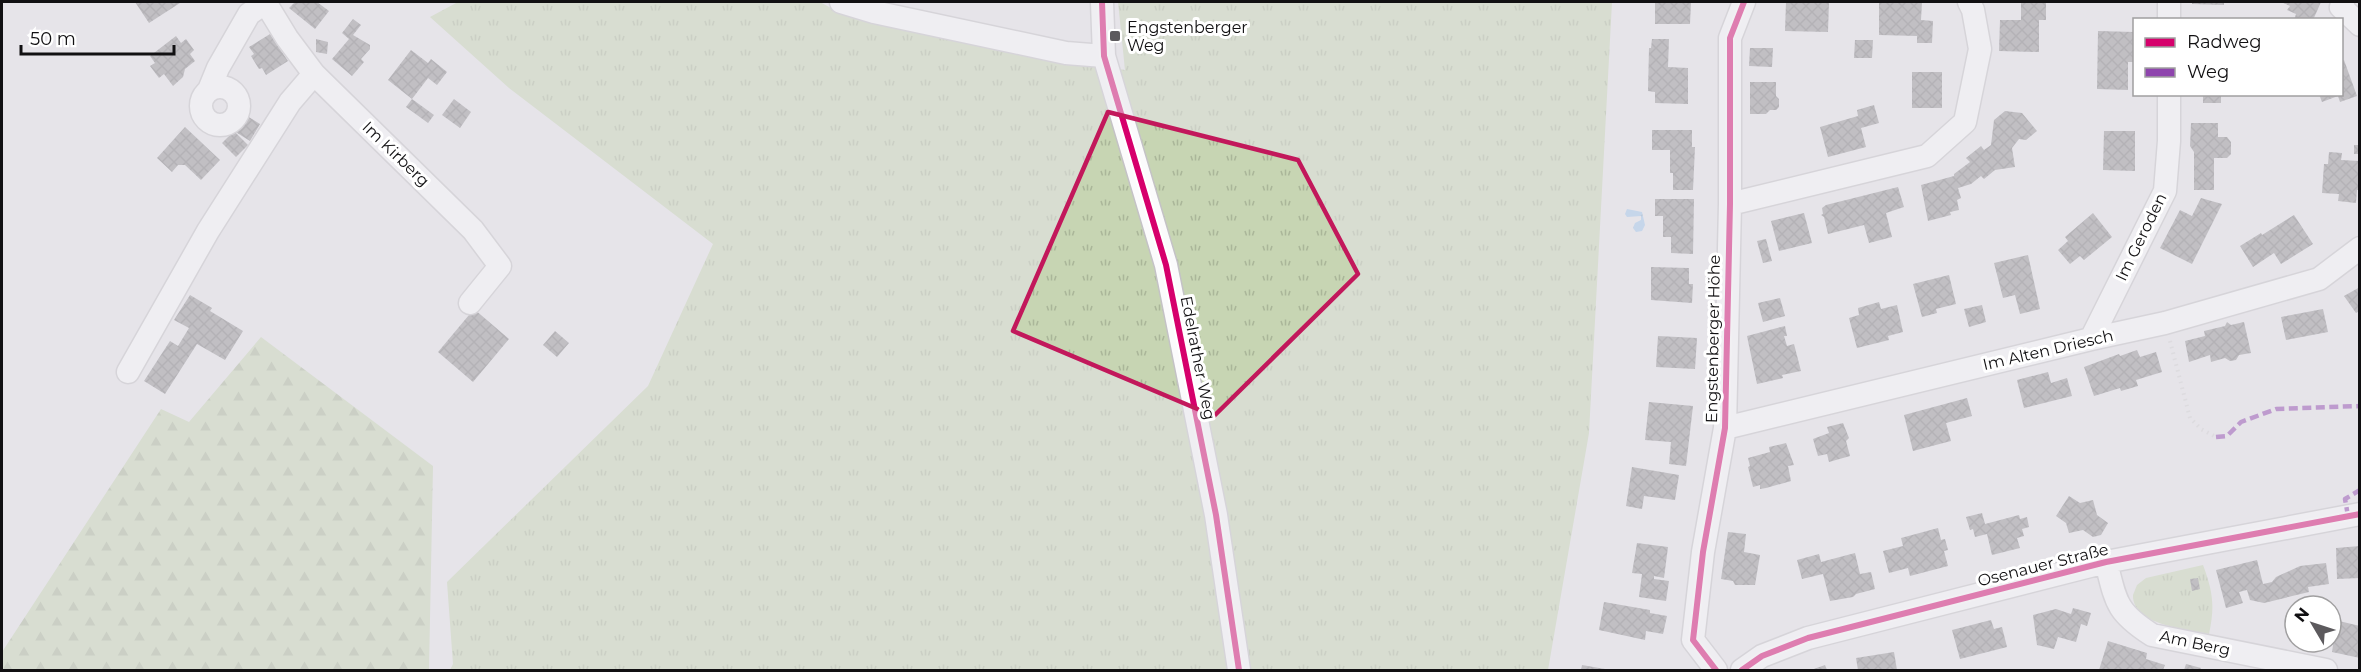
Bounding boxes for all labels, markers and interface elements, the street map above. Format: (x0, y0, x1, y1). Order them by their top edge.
scale bar (21, 18, 174, 56)
place label: Engstenberger Weg (1127, 18, 1248, 55)
legend (2133, 18, 2343, 96)
text: 50 m (30, 28, 76, 50)
marker: Engstenberger Weg (1108, 29, 1122, 43)
text: Radweg (2187, 31, 2262, 53)
text: Weg (2187, 61, 2229, 83)
street label: Im Kirberg (359, 117, 433, 191)
street label: Im Geroden (2112, 190, 2170, 284)
street label: Engstenberger Höhe (1702, 255, 1724, 423)
street label: Edelrather Weg (1177, 294, 1219, 422)
street label: Im Alten Driesch (1981, 326, 2115, 374)
street label: Osenauer Straße (1976, 540, 2110, 590)
north arrow (2283, 594, 2343, 654)
text: N (2290, 604, 2313, 626)
street label: Am Berg (2158, 626, 2232, 660)

